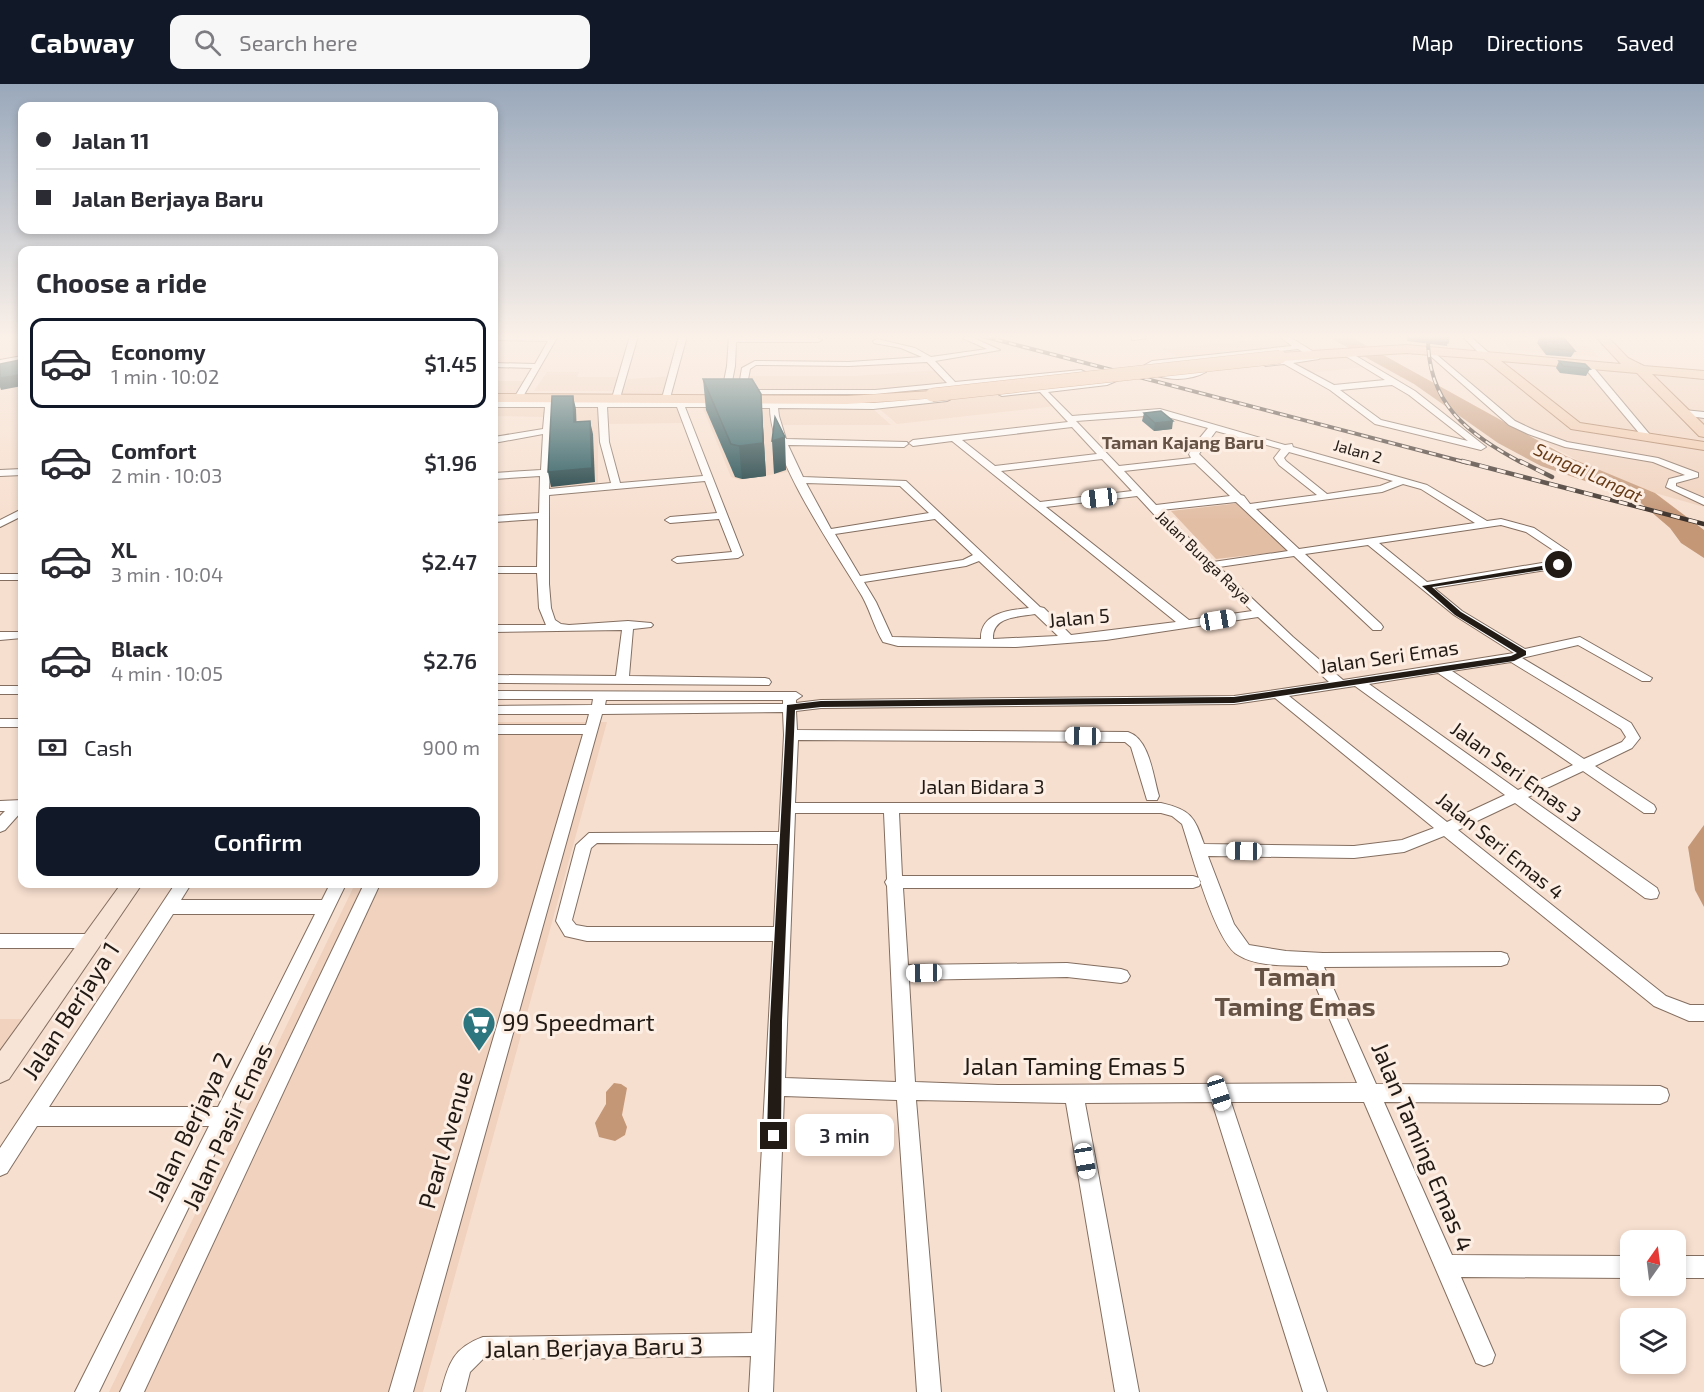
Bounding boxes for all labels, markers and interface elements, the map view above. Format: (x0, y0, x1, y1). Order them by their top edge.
search box (170, 15, 590, 69)
text: Cabway (30, 25, 134, 59)
icon: search (191, 26, 224, 59)
text: Search here (239, 29, 357, 55)
text: Map (1411, 30, 1454, 55)
text: Directions (1487, 30, 1583, 55)
text: Saved (1616, 30, 1674, 55)
text: Jalan 11 (72, 127, 149, 153)
text: Jalan Berjaya Baru (72, 185, 264, 211)
text: Choose a ride (36, 266, 207, 298)
icon: car (39, 336, 93, 390)
text: Economy (111, 338, 206, 364)
text: $1.45 (424, 350, 477, 376)
text: 1 min · 10:02 (111, 364, 219, 388)
district label: Taman Kajang Baru (1102, 431, 1264, 453)
icon: car (39, 435, 93, 489)
street label: Jalan 2 (1332, 435, 1385, 466)
text: Comfort (111, 437, 196, 463)
water label: Sungai Langat (1531, 437, 1646, 507)
text: $1.96 (424, 449, 477, 475)
text: 2 min · 10:03 (111, 463, 222, 487)
car (1080, 487, 1118, 509)
street label: Jalan Bunga Raya (1152, 506, 1256, 607)
icon: car (39, 534, 93, 588)
text: XL (111, 536, 137, 562)
text: $2.47 (421, 548, 477, 574)
route start (1545, 551, 1572, 578)
text: 3 min · 10:04 (111, 562, 223, 586)
street label: Jalan 5 (1047, 602, 1111, 632)
car (1199, 608, 1237, 632)
icon: car (39, 633, 93, 687)
street label: Jalan Seri Emas (1318, 634, 1460, 678)
text: Black (111, 635, 168, 661)
text: $2.76 (423, 647, 477, 673)
text: 4 min · 10:05 (111, 661, 223, 685)
street label: Jalan Seri Emas 3 (1447, 716, 1587, 827)
car (1065, 727, 1101, 745)
icon: cash (36, 731, 69, 764)
text: Cash (84, 734, 133, 760)
text: 900 m (422, 735, 480, 759)
street label: Jalan Bidara 3 (919, 774, 1045, 798)
street label: Jalan Seri Emas 4 (1432, 787, 1569, 904)
button: Confirm (36, 807, 480, 876)
car (1226, 842, 1262, 860)
street label: Jalan Berjaya 1 (15, 936, 125, 1084)
district label: Taman Taming Emas (1214, 960, 1376, 1021)
car (906, 964, 942, 982)
supermarket icon: 99 Speedmart (461, 1005, 497, 1052)
place label: 99 Speedmart (502, 1007, 655, 1036)
street label: Jalan Taming Emas 4 (1366, 1037, 1481, 1256)
street label: Jalan Pasir Emas (175, 1038, 278, 1214)
street label: Jalan Berjaya 2 (140, 1047, 237, 1206)
street label: Jalan Taming Emas 5 (963, 1051, 1185, 1080)
street label: Pearl Avenue (411, 1068, 478, 1212)
car (1205, 1073, 1233, 1113)
callout: 3 min (795, 1115, 894, 1157)
route end (760, 1122, 787, 1149)
text: 3 min (819, 1123, 870, 1147)
car (1073, 1142, 1097, 1180)
north arrow (1620, 1230, 1686, 1296)
map controls (1620, 1230, 1686, 1374)
button: layers (1620, 1308, 1686, 1374)
street label: Jalan Berjaya Baru 3 (484, 1330, 704, 1363)

